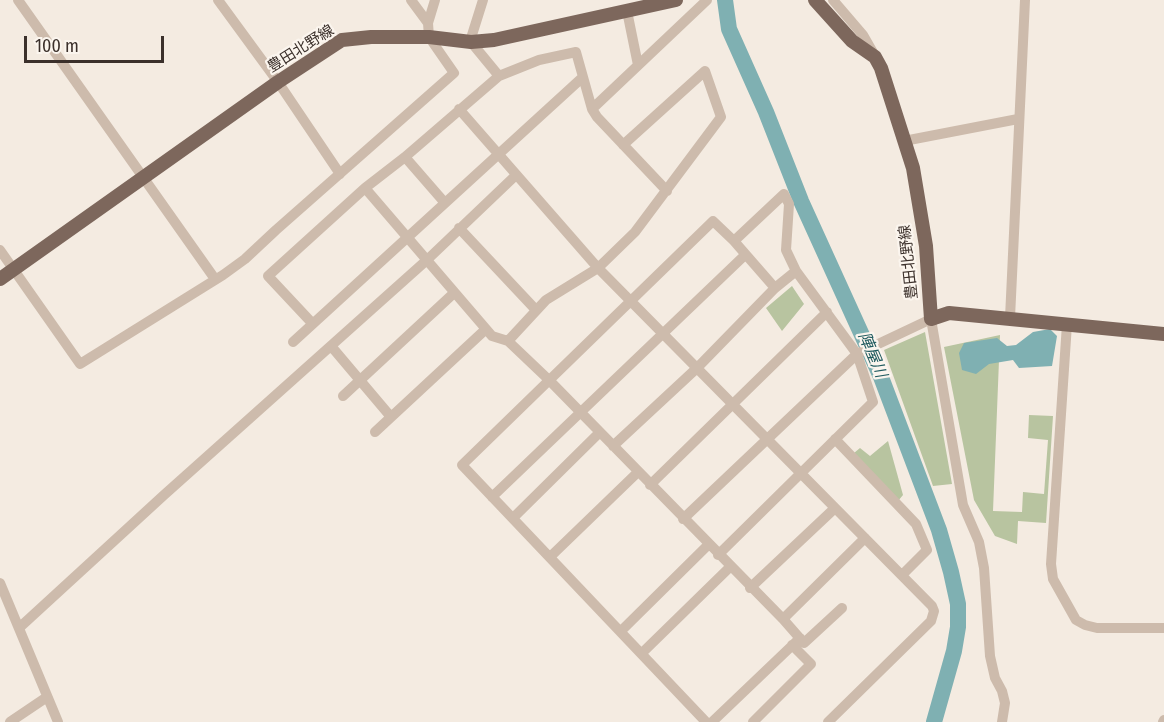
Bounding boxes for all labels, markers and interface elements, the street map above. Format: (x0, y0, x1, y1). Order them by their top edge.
street label: 豊田北野線 (264, 21, 338, 77)
scale bar (27, 24, 166, 62)
text: 100 m (35, 35, 79, 57)
street label: 豊田北野線 (896, 224, 922, 300)
water label: 陣屋川 (854, 329, 890, 381)

